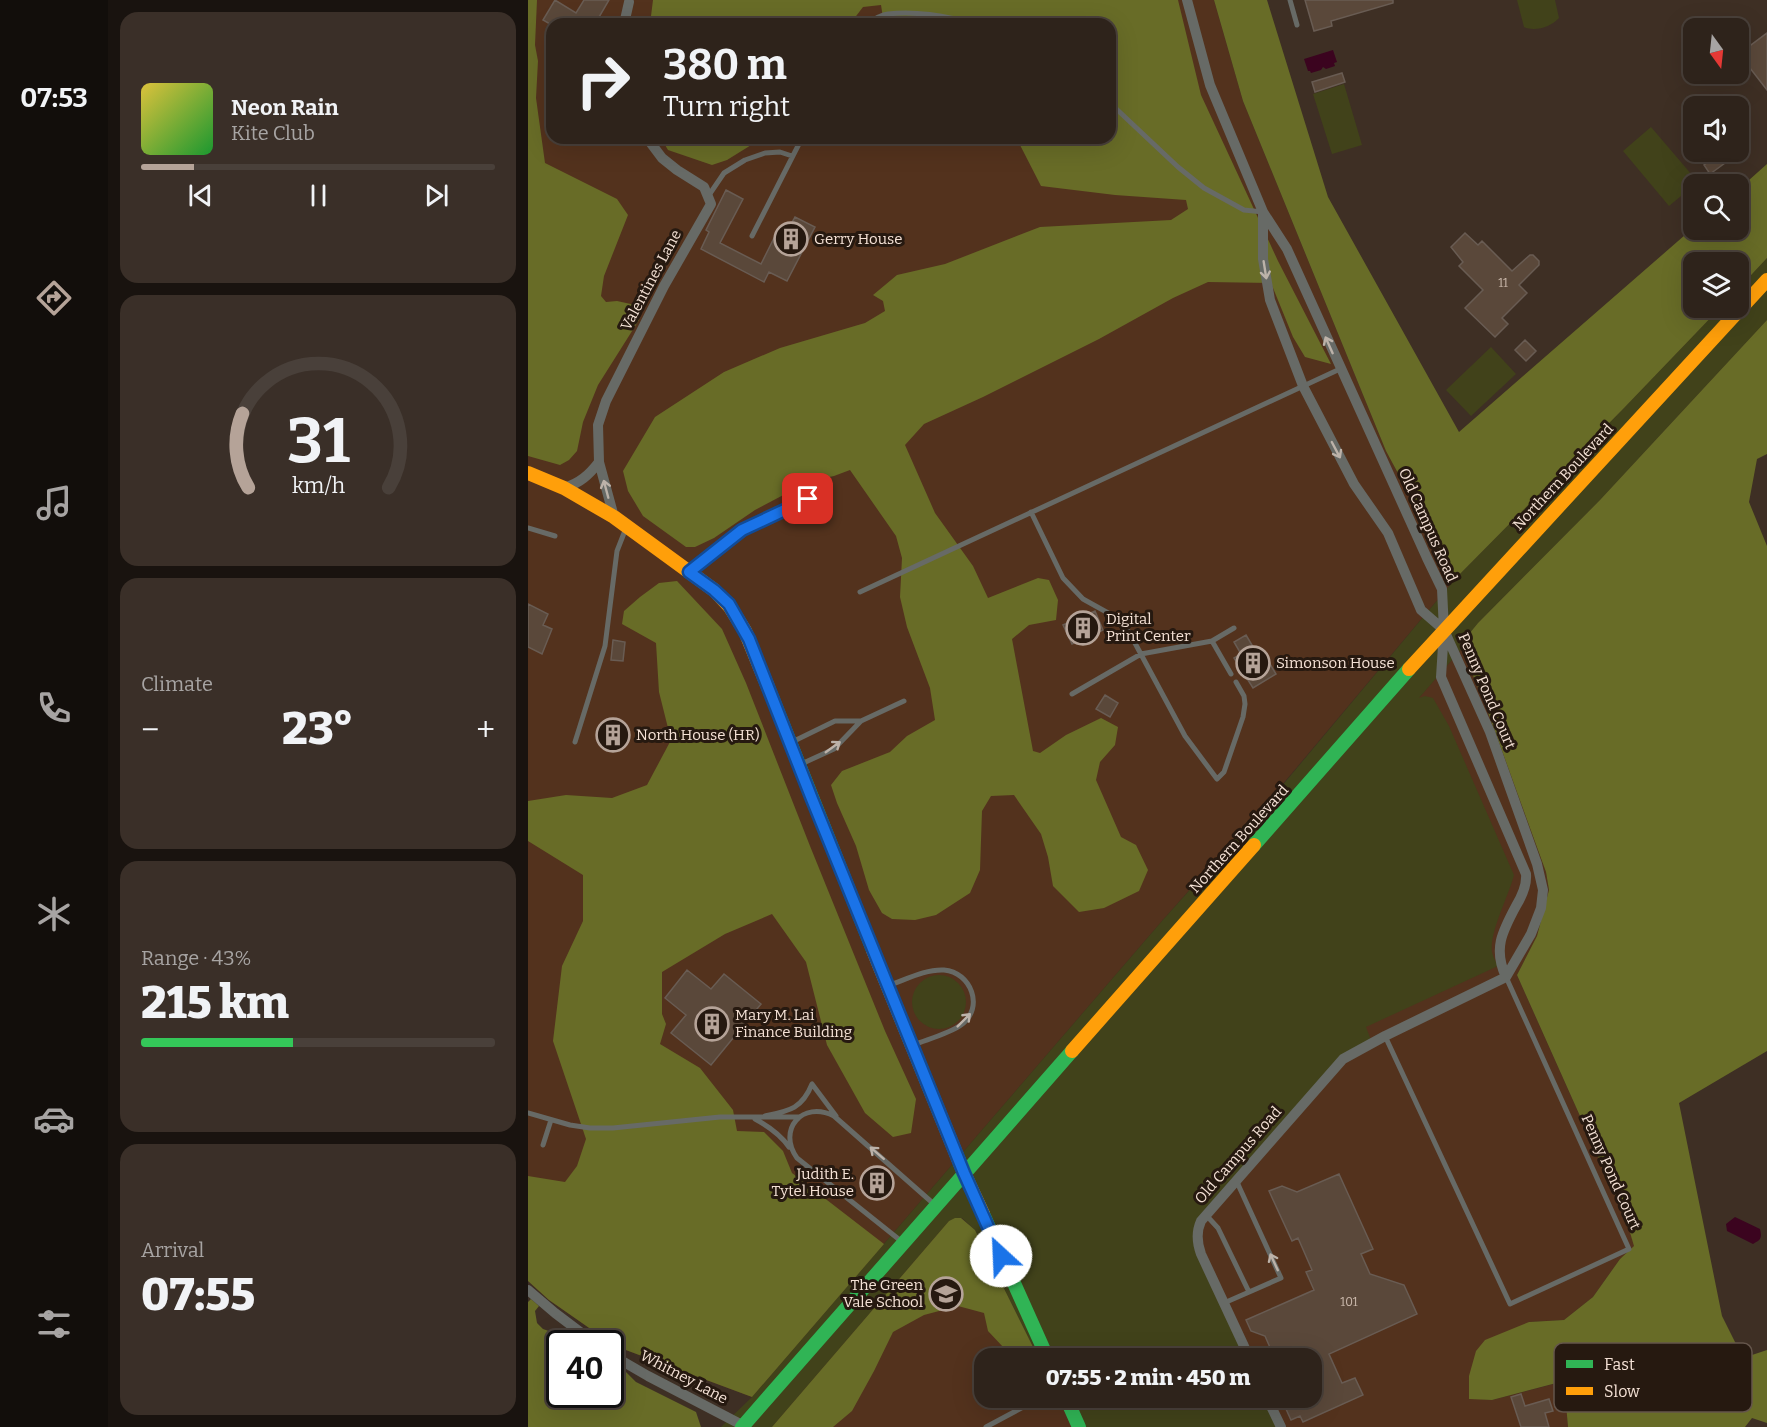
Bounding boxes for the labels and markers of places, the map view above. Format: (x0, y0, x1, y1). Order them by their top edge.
building icon: Gerry House (773, 221, 809, 257)
place label: Gerry House (814, 230, 902, 248)
pin (782, 473, 833, 524)
building icon: Digital Print Center (1065, 610, 1101, 646)
place label: Digital Print Center (1106, 610, 1191, 645)
building icon: Simonson House (1235, 645, 1271, 681)
place label: Simonson House (1276, 654, 1395, 672)
building icon: North House (HR) (595, 717, 631, 753)
place label: North House (HR) (636, 726, 760, 744)
building icon: Mary M. Lai Finance Building (694, 1006, 730, 1042)
place label: Mary M. Lai Finance Building (735, 1006, 852, 1041)
place label: Judith E. Tytel House (771, 1165, 854, 1200)
building icon: Judith E. Tytel House (859, 1165, 895, 1201)
place label: The Green Vale School (843, 1276, 924, 1311)
school or university icon: The Green Vale School (928, 1276, 964, 1312)

